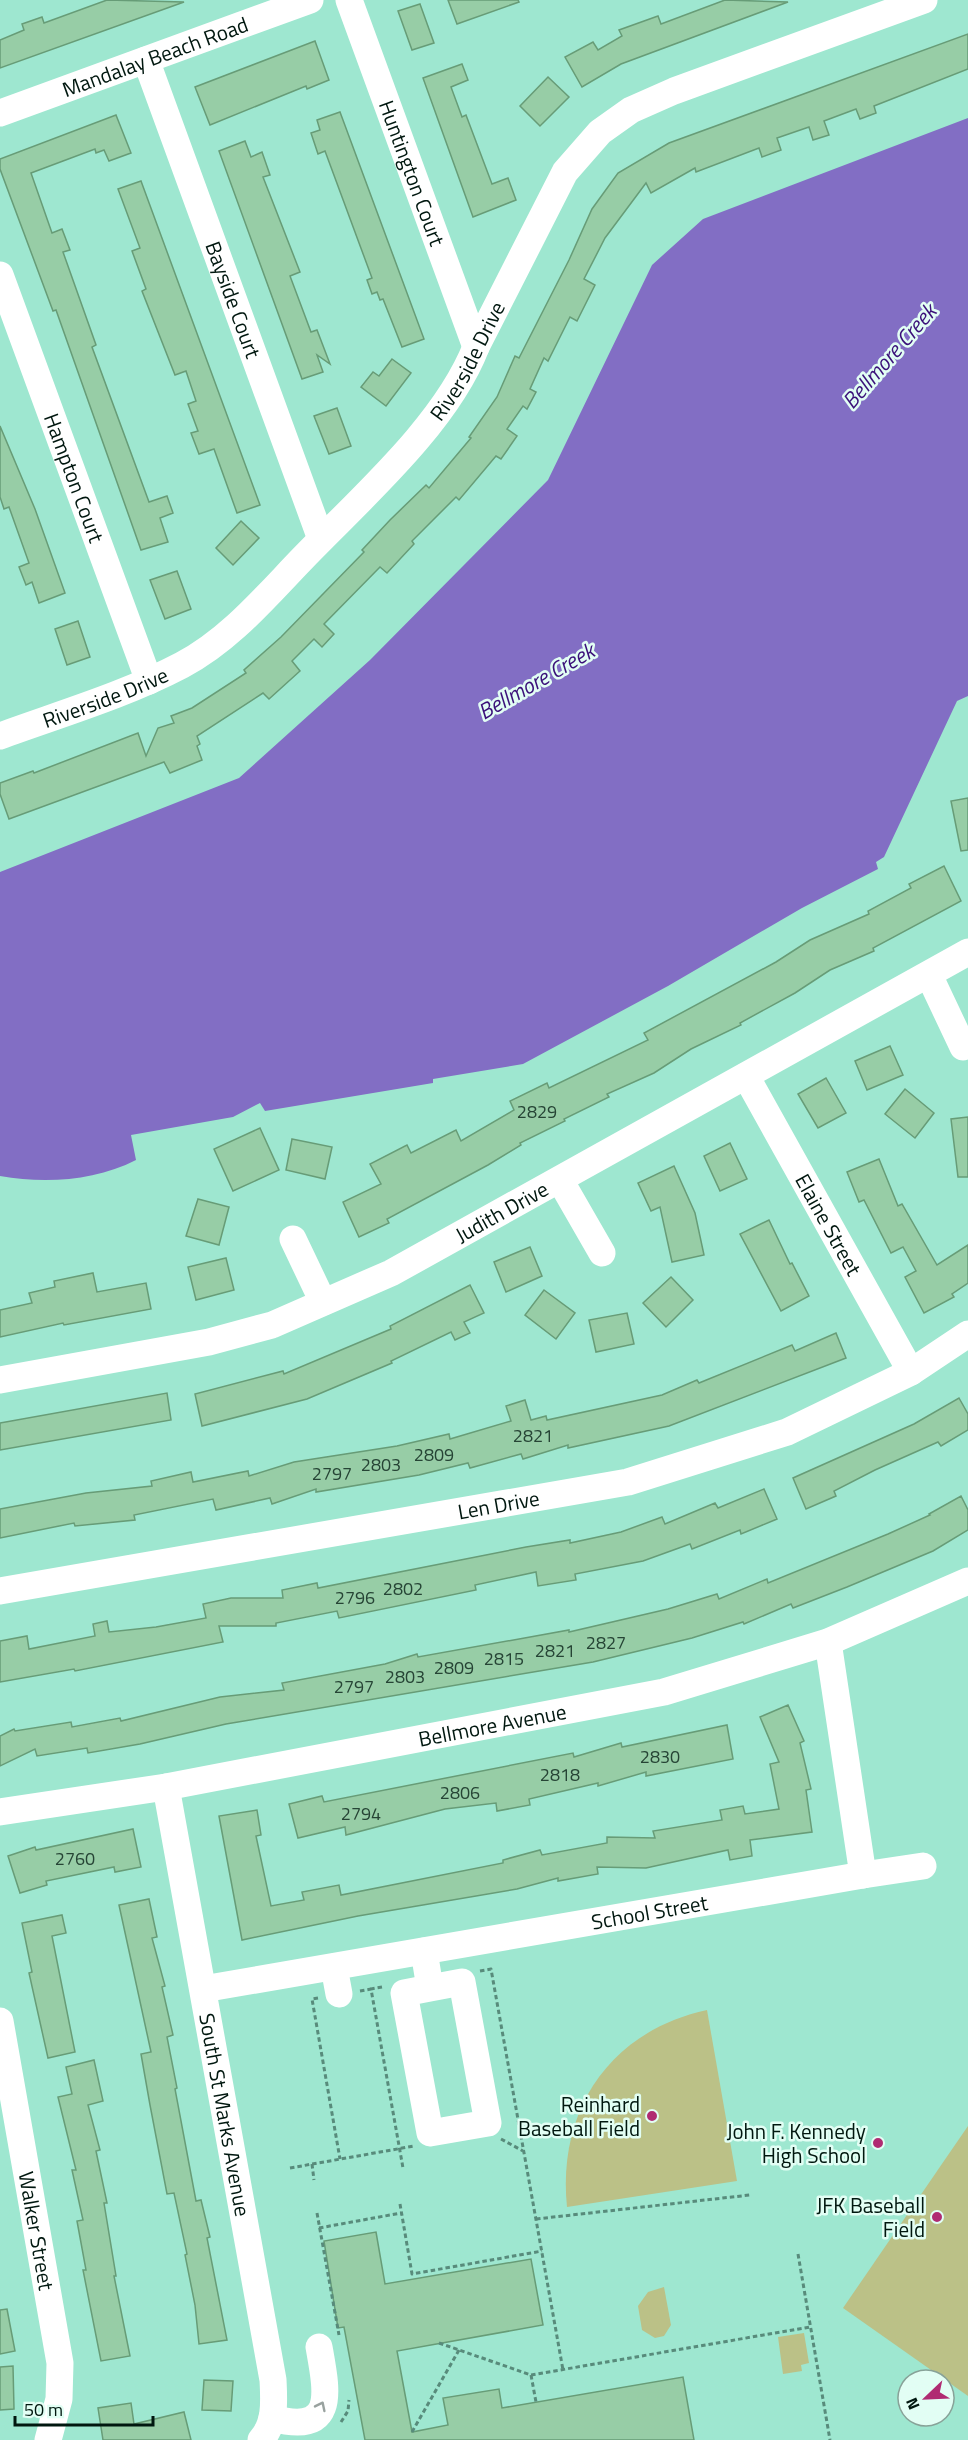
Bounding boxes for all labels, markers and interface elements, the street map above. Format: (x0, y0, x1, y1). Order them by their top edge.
street label: Mandalay Beach Road (58, 8, 252, 105)
street label: Huntington Court (371, 95, 454, 251)
street label: Bayside Court (198, 237, 270, 363)
water label: Bellmore Creek (834, 294, 946, 416)
street label: Riverside Drive (422, 296, 513, 427)
street label: Hampton Court (36, 409, 113, 548)
water label: Bellmore Creek (471, 633, 603, 728)
street label: Riverside Drive (38, 658, 173, 736)
house number: 2829 (517, 1098, 557, 1125)
street label: Elaine Street (787, 1168, 870, 1282)
street label: Judith Drive (449, 1173, 554, 1250)
house number: 2821 (513, 1422, 553, 1449)
house number: 2809 (414, 1441, 454, 1468)
house number: 2803 (361, 1451, 401, 1478)
house number: 2797 (312, 1460, 352, 1487)
street label: Len Drive (455, 1482, 542, 1527)
house number: 2802 (383, 1575, 423, 1602)
house number: 2796 (335, 1584, 375, 1611)
house number: 2827 (586, 1629, 626, 1656)
house number: 2821 (535, 1637, 575, 1664)
house number: 2815 (484, 1645, 524, 1672)
house number: 2809 (434, 1654, 474, 1681)
house number: 2803 (385, 1663, 425, 1690)
house number: 2797 (334, 1673, 374, 1700)
street label: Bellmore Avenue (416, 1695, 569, 1755)
house number: 2830 (640, 1743, 680, 1770)
house number: 2818 (540, 1761, 580, 1788)
house number: 2806 (440, 1779, 480, 1806)
house number: 2794 (341, 1800, 381, 1827)
house number: 2760 (55, 1845, 95, 1872)
street label: School Street (589, 1886, 711, 1938)
street label: South St Marks Avenue (191, 2011, 259, 2219)
place label: Reinhard Baseball Field (518, 2088, 640, 2144)
marker: Reinhard Baseball Field (645, 2109, 659, 2123)
place label: John F. Kennedy High School (726, 2115, 866, 2171)
marker: John F. Kennedy High School (871, 2136, 885, 2150)
street label: Walker Street (11, 2169, 63, 2293)
place label: JFK Baseball Field (816, 2189, 925, 2245)
marker: JFK Baseball Field (930, 2210, 944, 2224)
north arrow (896, 2368, 956, 2428)
scale bar (15, 2389, 153, 2427)
text: N (899, 2394, 925, 2414)
text: 50 m (24, 2396, 63, 2423)
one-way arrow (314, 2401, 326, 2412)

